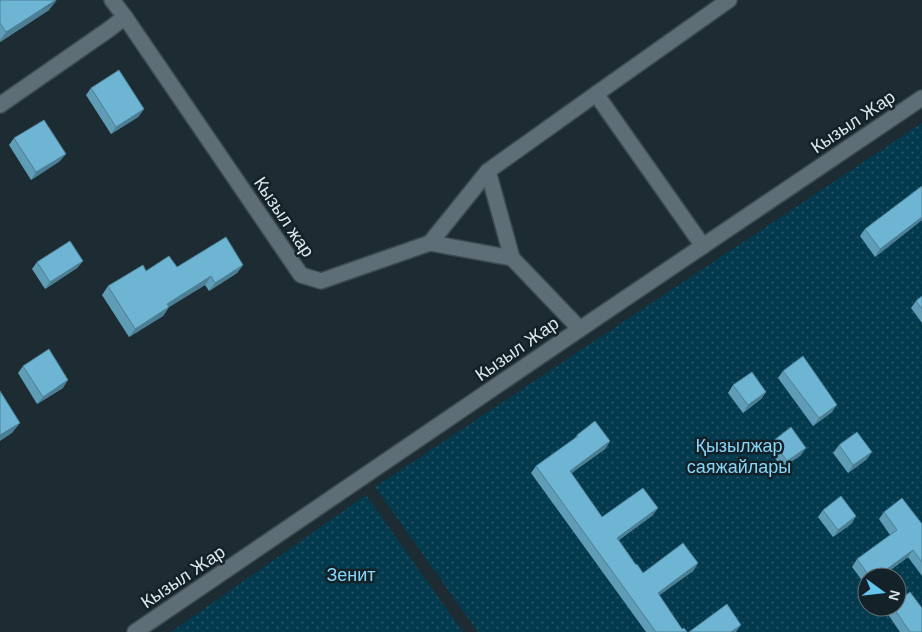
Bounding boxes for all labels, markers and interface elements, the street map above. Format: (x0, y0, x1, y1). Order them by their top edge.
street label: Кызыл Жар (807, 87, 899, 157)
street label: Кызыл жар (250, 173, 318, 261)
street label: Кызыл Жар (472, 313, 562, 385)
park label: Қызылжар саяжайлары (687, 436, 791, 477)
street label: Кызыл Жар (137, 542, 229, 612)
park label: Зенит (326, 565, 376, 585)
north arrow (857, 567, 907, 617)
text: N (886, 588, 904, 602)

